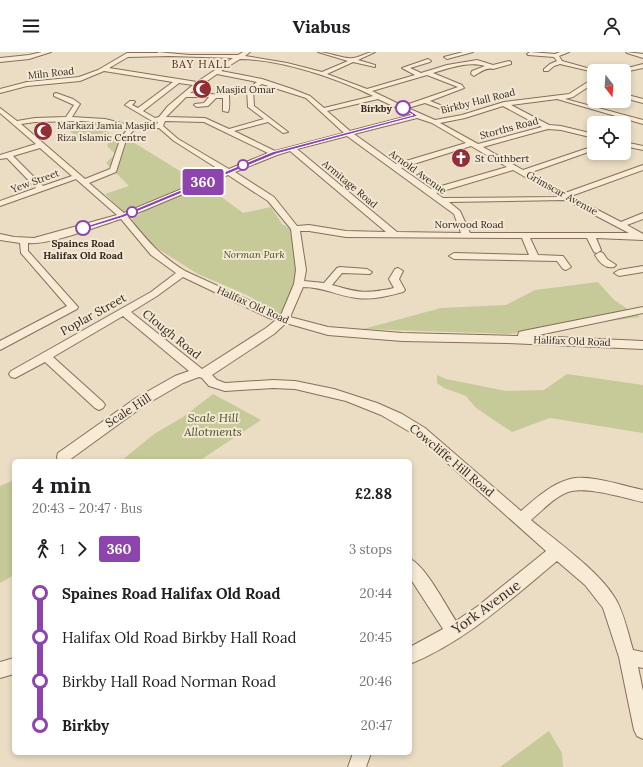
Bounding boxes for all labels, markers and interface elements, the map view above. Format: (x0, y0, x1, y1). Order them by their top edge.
icon: menu (20, 15, 42, 37)
text: Viabus (293, 15, 350, 38)
icon: person (601, 15, 623, 37)
district label: BAY HALL (171, 57, 231, 71)
street label: Miln Road (27, 64, 75, 82)
north arrow (587, 64, 631, 108)
map controls (587, 64, 631, 160)
mosque icon: Masjid Omar (191, 78, 213, 100)
place label: Masjid Omar (216, 83, 276, 96)
street label: Birkby Hall Road (439, 85, 517, 117)
marker: Birkby (395, 100, 411, 116)
place label: Birkby (360, 102, 392, 115)
street label: Storths Road (478, 114, 540, 142)
button: locate (587, 116, 631, 160)
place label: Markazi Jamia Masjid Riza Islamic Centre (57, 119, 155, 144)
mosque icon: Markazi Jamia Masjid Riza Islamic Centre (32, 120, 54, 142)
street label: Arnold Avenue (386, 146, 450, 198)
church icon: St Cuthbert (450, 147, 472, 169)
place label: St Cuthbert (475, 152, 530, 165)
street label: Armitage Road (319, 156, 380, 211)
unlabelled marker (237, 159, 249, 171)
street label: Yew Street (8, 166, 61, 196)
street label: Grimscar Avenue (524, 168, 601, 218)
line badge: 360 (180, 169, 226, 195)
text: 360 (191, 173, 215, 191)
unlabelled marker (126, 206, 138, 218)
street label: Norwood Road (434, 218, 504, 231)
marker: Spaines Road Halifax Old Road (75, 220, 91, 236)
place label: Spaines Road Halifax Old Road (43, 237, 123, 262)
park label: Norman Park (223, 248, 285, 261)
street label: Halifax Old Road (215, 283, 291, 327)
street label: Poplar Street (57, 290, 129, 338)
street label: Clough Road (140, 306, 204, 362)
street label: Halifax Old Road (533, 333, 611, 349)
street label: Scale Hill (102, 390, 154, 430)
park label: Scale Hill Allotments (183, 410, 242, 439)
street label: Cowcliffe Hill Road (407, 420, 497, 500)
text: 4 min (32, 471, 91, 499)
text: £2.88 (355, 484, 392, 503)
text: 20:43 – 20:47 · Bus (32, 500, 142, 517)
icon: walk (32, 538, 54, 560)
icon: forward (71, 538, 93, 560)
text: 360 (107, 540, 132, 558)
text: 1 (60, 541, 65, 558)
text: 3 stops (349, 541, 392, 558)
street label: York Avenue (447, 576, 524, 639)
text: Spaines Road Halifax Old Road (62, 584, 280, 603)
text: 20:44 (360, 585, 392, 602)
text: Halifax Old Road Birkby Hall Road (62, 628, 297, 647)
text: 20:45 (360, 629, 392, 646)
text: Birkby Hall Road Norman Road (62, 672, 276, 691)
text: 20:46 (359, 673, 392, 690)
text: Birkby (62, 716, 109, 735)
text: 20:47 (361, 717, 392, 734)

